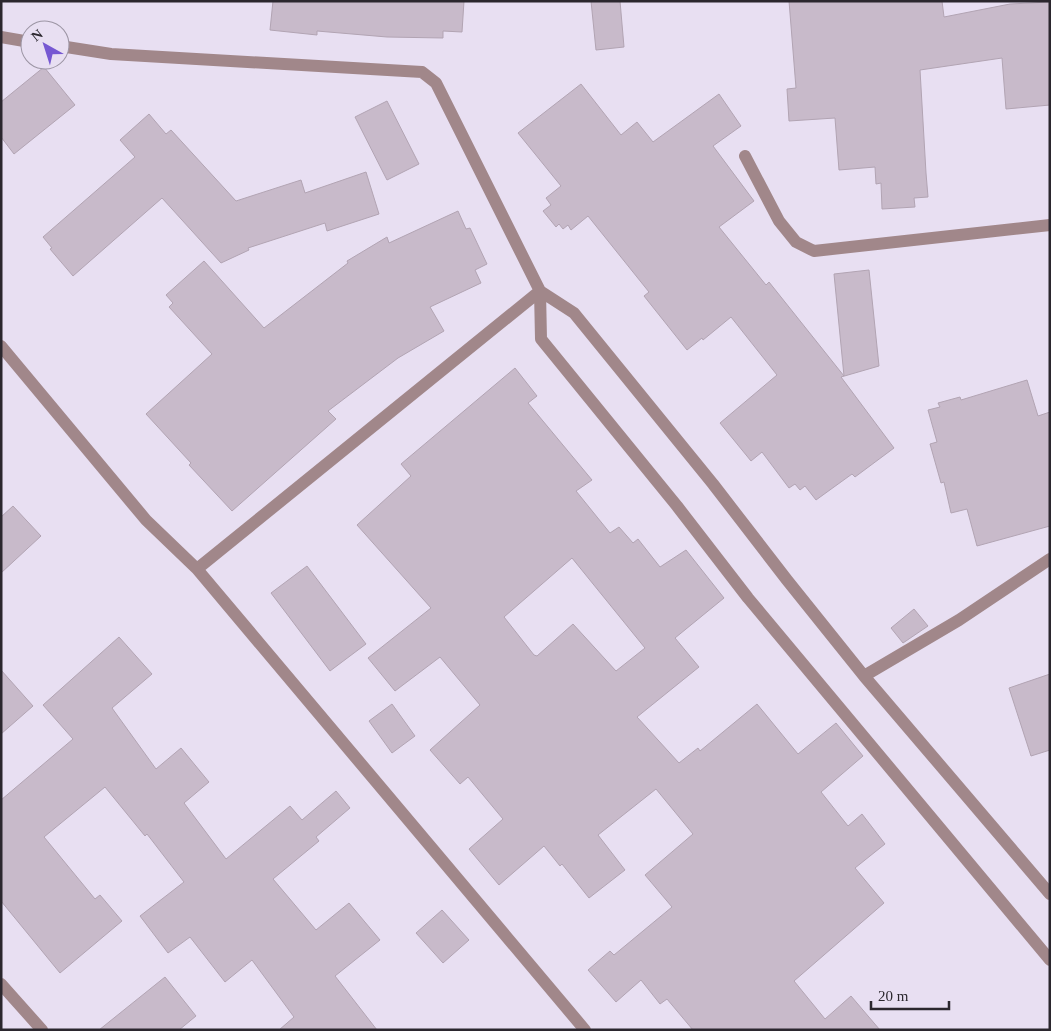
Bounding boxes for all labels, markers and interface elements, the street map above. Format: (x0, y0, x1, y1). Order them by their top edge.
north arrow (20, 20, 70, 70)
text: N (28, 26, 46, 44)
scale bar (871, 978, 948, 1010)
text: 20 m (878, 988, 909, 1004)

